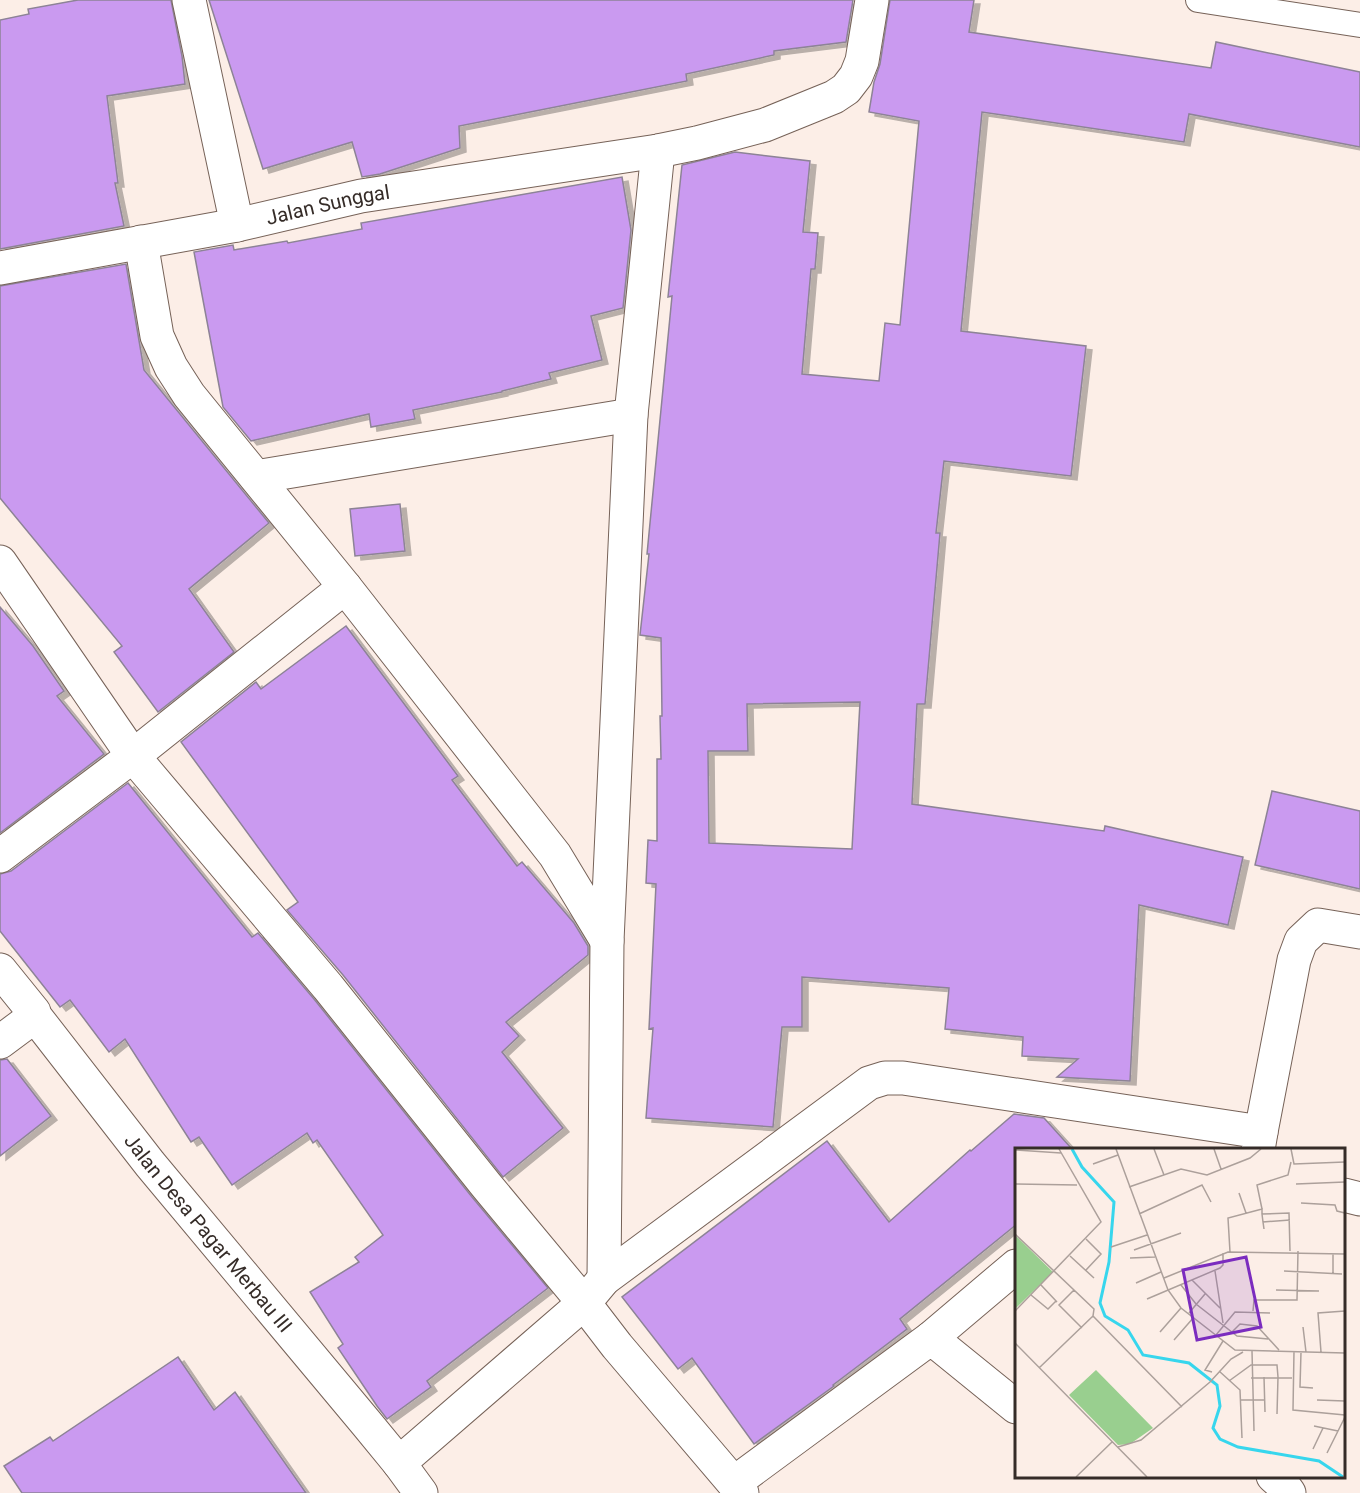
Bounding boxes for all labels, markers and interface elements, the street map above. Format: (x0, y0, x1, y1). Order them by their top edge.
street label: Jalan Sunggal (264, 180, 391, 230)
street label: Jalan Desa Pagar Merbau III (119, 1129, 297, 1337)
inset map (1015, 1148, 1345, 1478)

